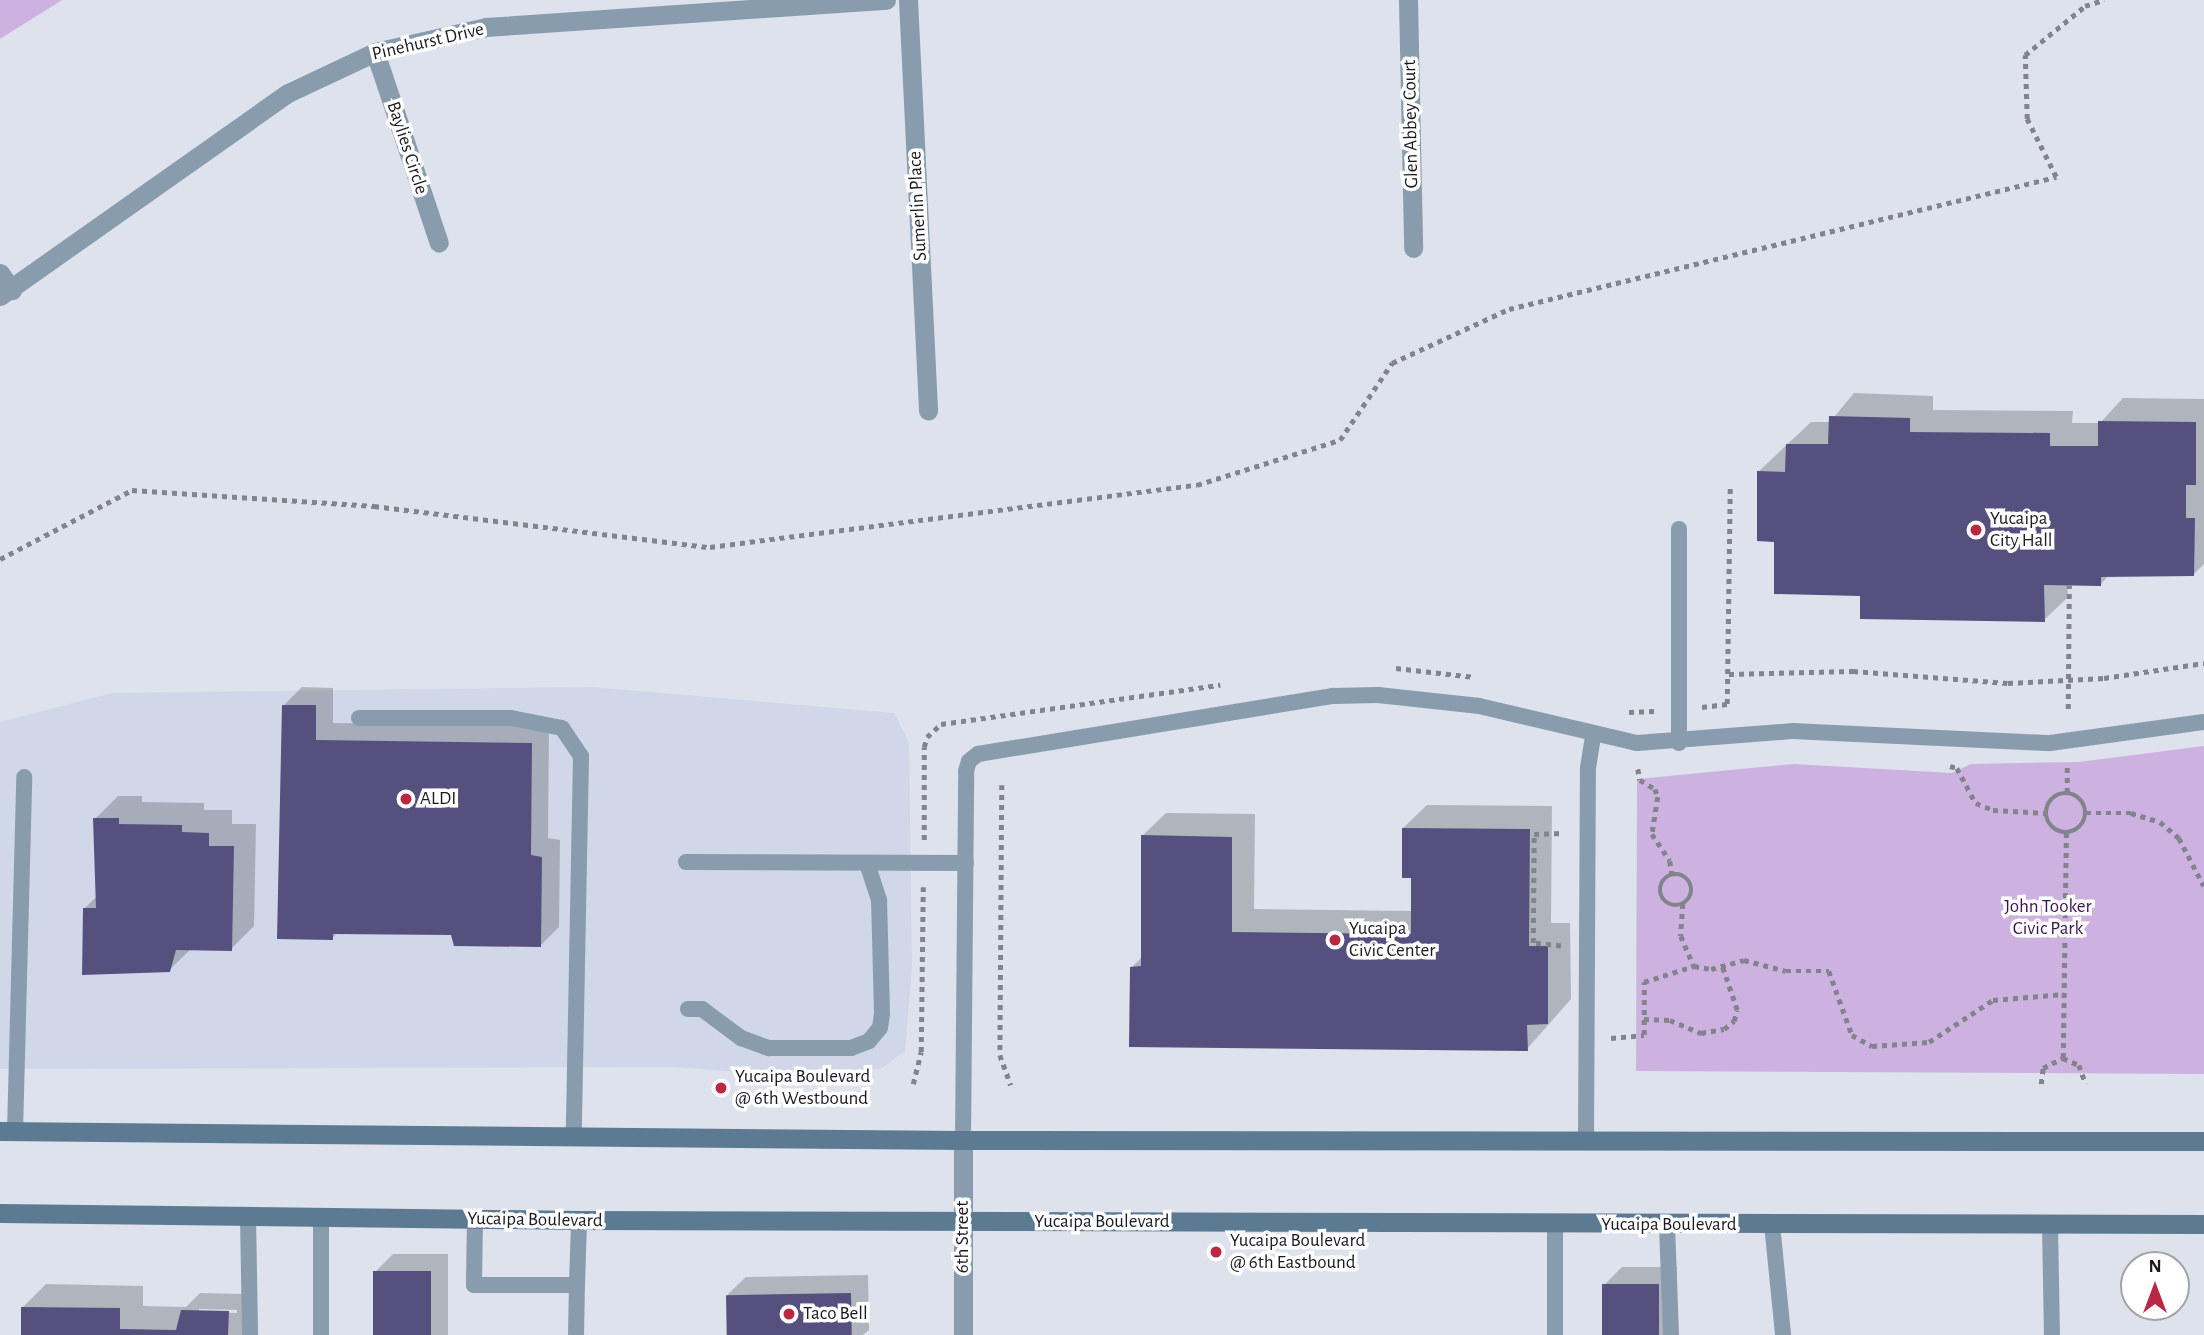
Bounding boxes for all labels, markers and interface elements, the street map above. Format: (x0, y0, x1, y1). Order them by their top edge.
street label: Pinehurst Drive (370, 18, 486, 66)
street label: Glen Abbey Court (1398, 59, 1424, 189)
street label: Baylies Circle (381, 99, 433, 197)
street label: Sumerlin Place (904, 150, 932, 262)
place label: Yucaipa City Hall (1990, 508, 2053, 552)
marker: Yucaipa City Hall (1968, 522, 1984, 538)
place label: ALDI (420, 788, 456, 810)
marker: ALDI (398, 791, 414, 807)
park label: John Tooker Civic Park (2004, 896, 2092, 940)
place label: Yucaipa Civic Center (1349, 918, 1435, 962)
marker: Yucaipa Civic Center (1327, 932, 1343, 948)
place label: Yucaipa Boulevard @ 6th Westbound (735, 1066, 870, 1110)
marker: Yucaipa Boulevard @ 6th Westbound (713, 1080, 729, 1096)
street label: 6th Street (952, 1201, 974, 1273)
street label: Yucaipa Boulevard (467, 1207, 603, 1233)
street label: Yucaipa Boulevard (1034, 1211, 1170, 1233)
street label: Yucaipa Boulevard (1601, 1214, 1737, 1236)
place label: Yucaipa Boulevard @ 6th Eastbound (1230, 1230, 1365, 1274)
marker: Yucaipa Boulevard @ 6th Eastbound (1208, 1244, 1224, 1260)
north arrow (2120, 1251, 2190, 1321)
text: N (2148, 1257, 2162, 1276)
place label: Taco Bell (803, 1303, 868, 1325)
marker: Taco Bell (781, 1306, 797, 1322)

